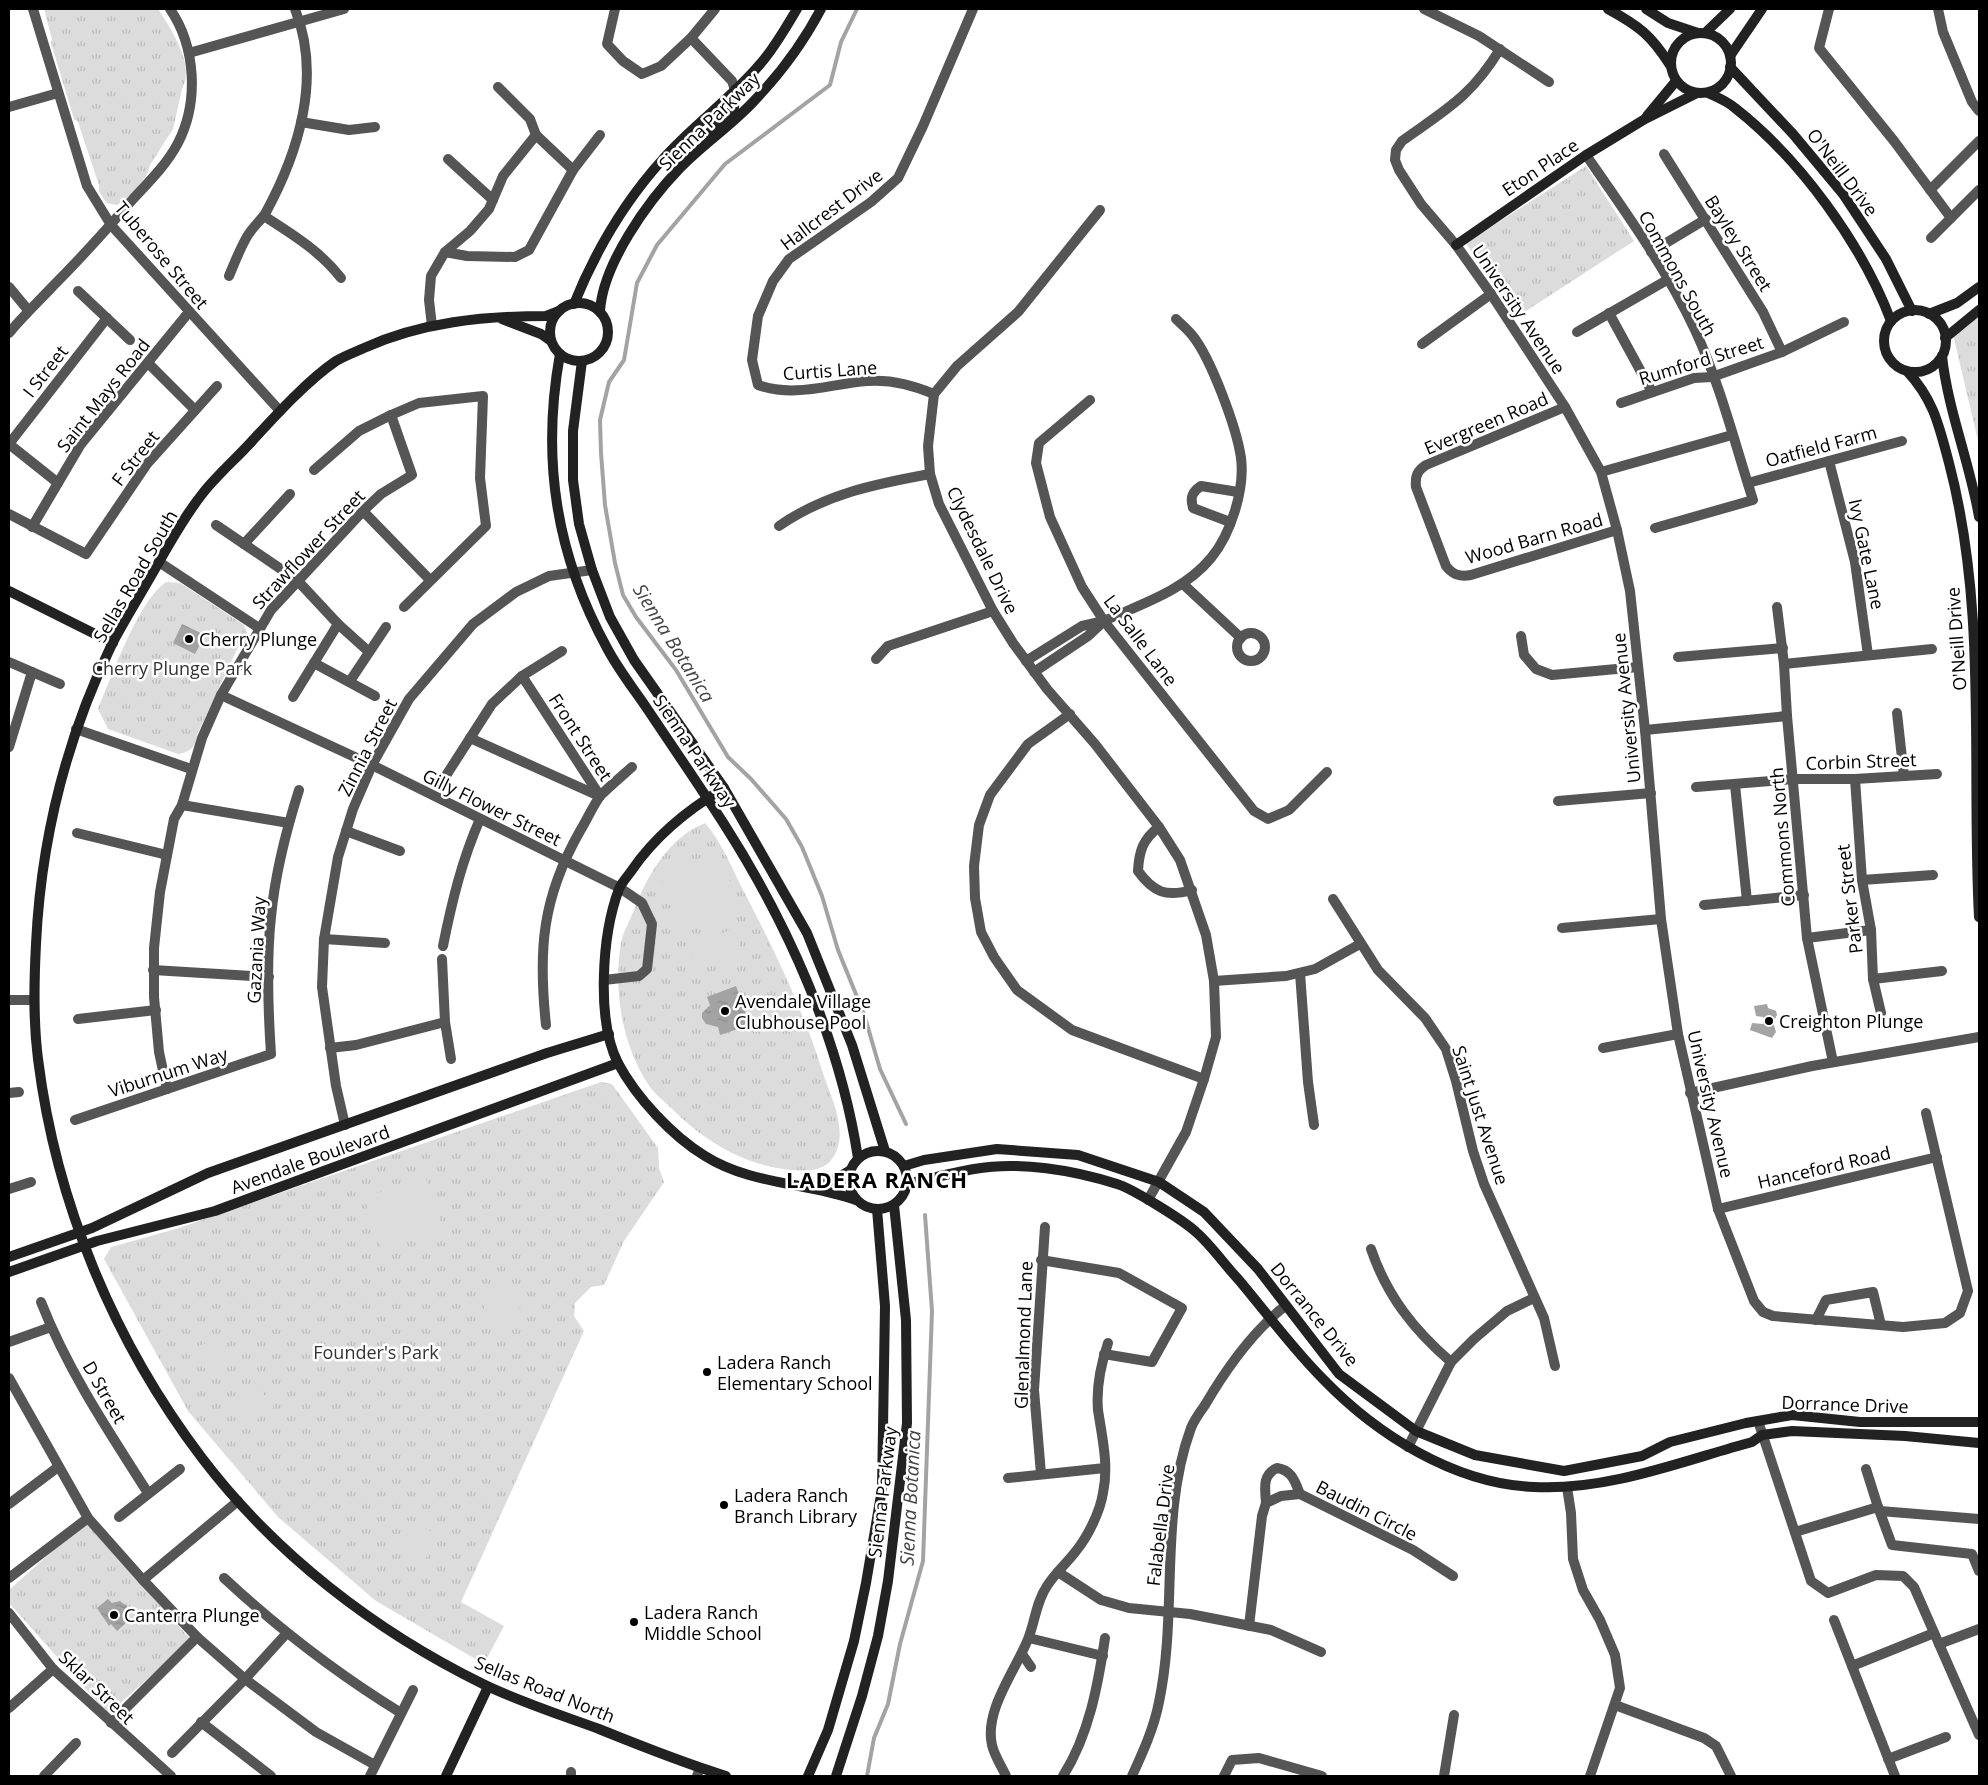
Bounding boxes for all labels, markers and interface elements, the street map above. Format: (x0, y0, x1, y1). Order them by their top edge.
street label: Sienna Parkway (653, 66, 765, 175)
street label: O'Neill Drive (1802, 123, 1884, 221)
street label: Eton Place (1497, 133, 1583, 201)
street label: Hallcrest Drive (775, 163, 887, 255)
street label: Bayley Street (1700, 190, 1778, 296)
street label: Tuberose Street (110, 196, 214, 314)
street label: Commons South (1634, 206, 1722, 340)
street label: University Avenue (1467, 240, 1571, 378)
street label: Rumford Street (1636, 330, 1766, 390)
street label: Saint Mays Road (51, 333, 155, 457)
street label: I Street (17, 340, 73, 402)
street label: Curtis Lane (782, 355, 878, 385)
street label: Evergreen Road (1420, 386, 1552, 460)
street label: Oatfield Farm (1763, 420, 1879, 472)
street label: F Street (106, 425, 164, 491)
street label: Clydesdale Drive (942, 482, 1024, 618)
street label: Strawflower Street (246, 484, 370, 614)
street label: Ivy Gate Lane (1844, 496, 1890, 612)
street label: Sellas Road South (87, 505, 183, 647)
street label: Wood Barn Road (1463, 507, 1605, 569)
water label: Sienna Botanica (627, 579, 721, 708)
street label: O'Neill Drive (1940, 586, 1972, 692)
street label: La Salle Lane (1099, 590, 1183, 690)
place label: Cherry Plunge (199, 627, 317, 651)
street label: University Avenue (1606, 632, 1646, 784)
marker: Cherry Plunge (183, 633, 195, 645)
park label: Cherry Plunge Park (92, 656, 253, 680)
street label: Front Street (544, 689, 618, 785)
street label: Sienna Parkway (648, 690, 742, 813)
street label: Zinnia Street (332, 694, 402, 800)
street label: Corbin Street (1805, 747, 1917, 775)
street label: Gilly Flower Street (419, 763, 565, 851)
street label: Commons North (1764, 766, 1800, 908)
street label: Parker Street (1830, 843, 1868, 955)
street label: Gazania Way (241, 895, 271, 1004)
place label: Avendale Village Clubhouse Pool (735, 989, 871, 1034)
marker: Avendale Village Clubhouse Pool (719, 1005, 731, 1017)
place label: Creighton Plunge (1779, 1009, 1923, 1033)
marker: Creighton Plunge (1763, 1015, 1775, 1027)
street label: University Avenue (1682, 1028, 1740, 1180)
street label: Viburnum Way (105, 1041, 231, 1103)
street label: Saint Just Avenue (1447, 1042, 1515, 1188)
street label: Avendale Boulevard (227, 1119, 393, 1199)
street label: Hanceford Road (1755, 1140, 1893, 1194)
district label: LADERA RANCH (786, 1164, 968, 1194)
street label: Dorrance Drive (1266, 1257, 1364, 1371)
street label: Glenalmond Lane (1008, 1261, 1038, 1409)
park label: Founder's Park (313, 1340, 439, 1364)
place label: Ladera Ranch Elementary School (717, 1350, 873, 1395)
street label: D Street (78, 1357, 132, 1427)
marker: Ladera Ranch Elementary School (701, 1366, 713, 1378)
street label: Dorrance Drive (1781, 1390, 1909, 1418)
street label: Sienna Parkway (862, 1424, 902, 1559)
water label: Sienna Botanica (893, 1429, 927, 1566)
street label: Falabella Drive (1141, 1463, 1179, 1587)
street label: Baudin Circle (1312, 1474, 1422, 1546)
place label: Ladera Ranch Branch Library (734, 1483, 858, 1528)
marker: Ladera Ranch Branch Library (718, 1499, 730, 1511)
place label: Ladera Ranch Middle School (644, 1600, 762, 1645)
place label: Canterra Plunge (124, 1603, 260, 1627)
marker: Canterra Plunge (108, 1609, 120, 1621)
marker: Ladera Ranch Middle School (628, 1616, 640, 1628)
street label: Sklar Street (54, 1645, 140, 1729)
street label: Sellas Road North (471, 1650, 619, 1728)

